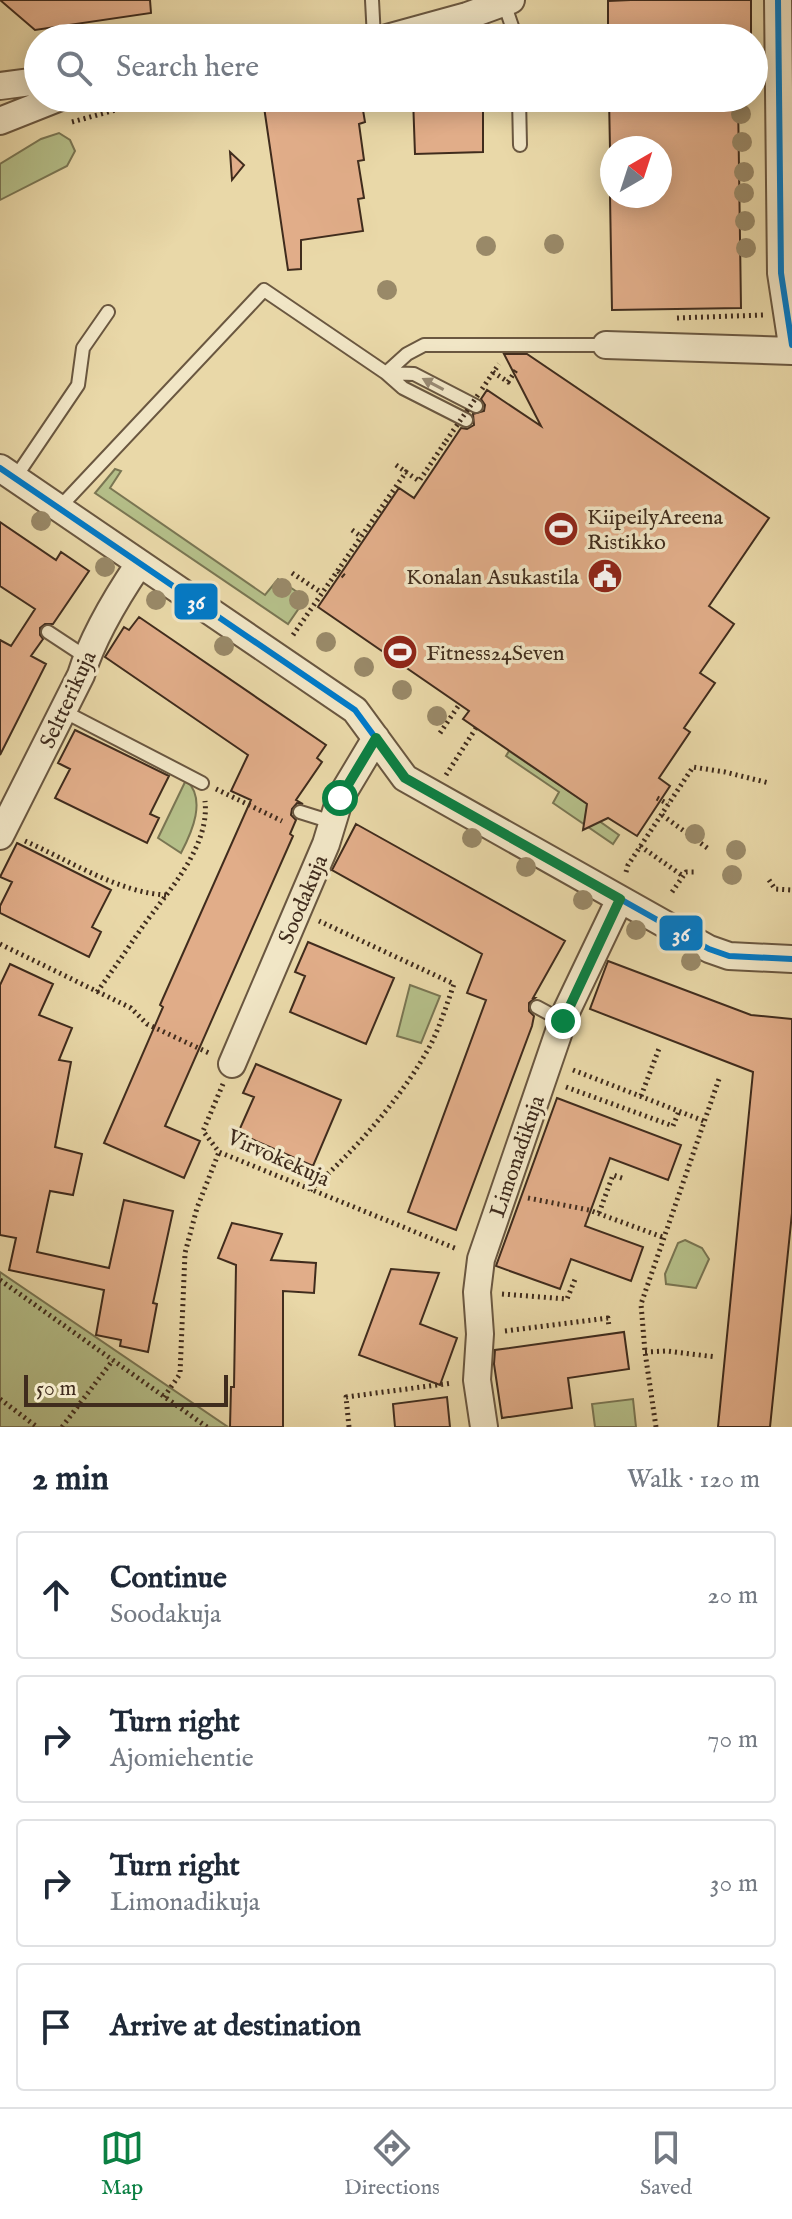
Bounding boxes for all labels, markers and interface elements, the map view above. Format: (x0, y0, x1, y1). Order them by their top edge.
search box (24, 24, 768, 112)
icon: search (52, 46, 96, 90)
text: Search here (116, 49, 259, 87)
north arrow (600, 136, 672, 208)
one-way arrow (421, 377, 444, 390)
place label: KiipeilyAreena Ristikko (587, 504, 723, 557)
sports icon: KiipeilyAreena Ristikko (542, 510, 580, 548)
public building icon: Konalan Asukastila (586, 557, 624, 595)
place label: Konalan Asukastila (406, 564, 579, 592)
line badge: 36 (173, 582, 219, 621)
text: 36 (187, 589, 206, 617)
sports icon: Fitness24Seven (381, 633, 419, 671)
place label: Fitness24Seven (426, 640, 565, 668)
street label: Seltterikuja (34, 646, 104, 753)
route start (322, 780, 358, 816)
street label: Soodakuja (273, 851, 335, 949)
line badge: 36 (658, 914, 704, 952)
text: 36 (672, 921, 691, 949)
route end (545, 1003, 581, 1039)
street label: Limonadikuja (484, 1092, 552, 1221)
street label: Virvokekuja (222, 1123, 334, 1194)
scale bar (24, 1371, 228, 1407)
text: 50 m (36, 1375, 77, 1403)
text: 2 min (32, 1458, 109, 1501)
text: Walk · 120 m (627, 1463, 760, 1496)
text: Continue (110, 1560, 227, 1598)
icon: ahead (34, 1573, 78, 1617)
text: 20 m (707, 1579, 758, 1612)
text: Soodakuja (110, 1598, 221, 1631)
text: Turn right (110, 1704, 240, 1742)
icon: right (34, 1717, 78, 1761)
text: 70 m (707, 1723, 758, 1756)
text: Ajomiehentie (110, 1742, 254, 1775)
text: Turn right (110, 1848, 240, 1886)
icon: right (34, 1861, 78, 1905)
text: 30 m (710, 1867, 758, 1900)
text: Limonadikuja (110, 1886, 260, 1919)
icon: arrive (34, 2005, 78, 2049)
text: Arrive at destination (110, 2008, 361, 2046)
tab: Map (100, 2126, 144, 2202)
tab: Directions (344, 2126, 440, 2202)
tab: Saved (640, 2126, 692, 2202)

